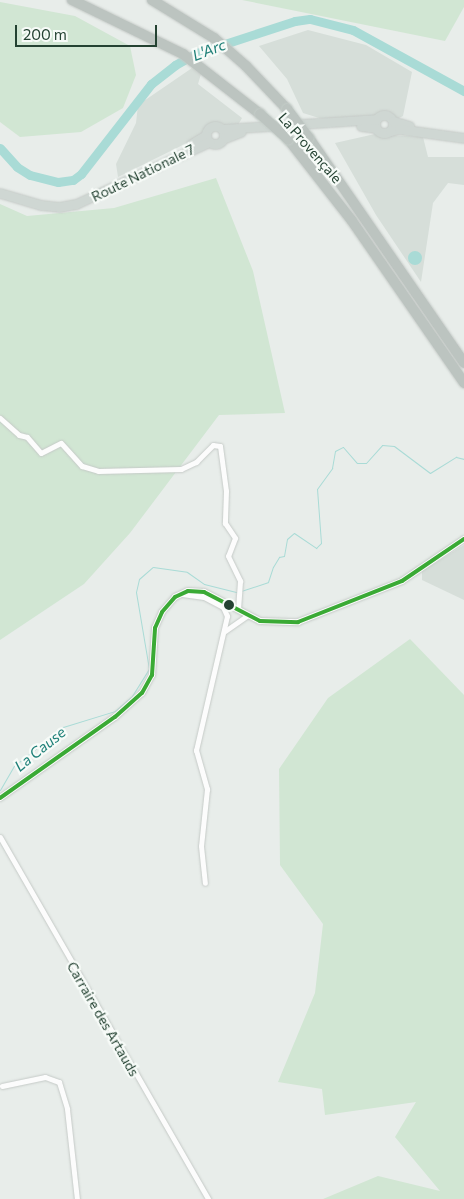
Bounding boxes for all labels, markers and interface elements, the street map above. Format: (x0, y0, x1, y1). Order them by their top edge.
scale bar (18, 15, 160, 47)
text: 200 m (23, 25, 67, 43)
water label: L'Arc (190, 35, 228, 65)
street label: La Provençale (275, 109, 345, 187)
street label: Route Nationale 7 (89, 141, 197, 205)
unlabelled marker (224, 600, 234, 610)
water label: La Cause (11, 723, 69, 775)
street label: Carraire des Artauds (63, 959, 143, 1079)

